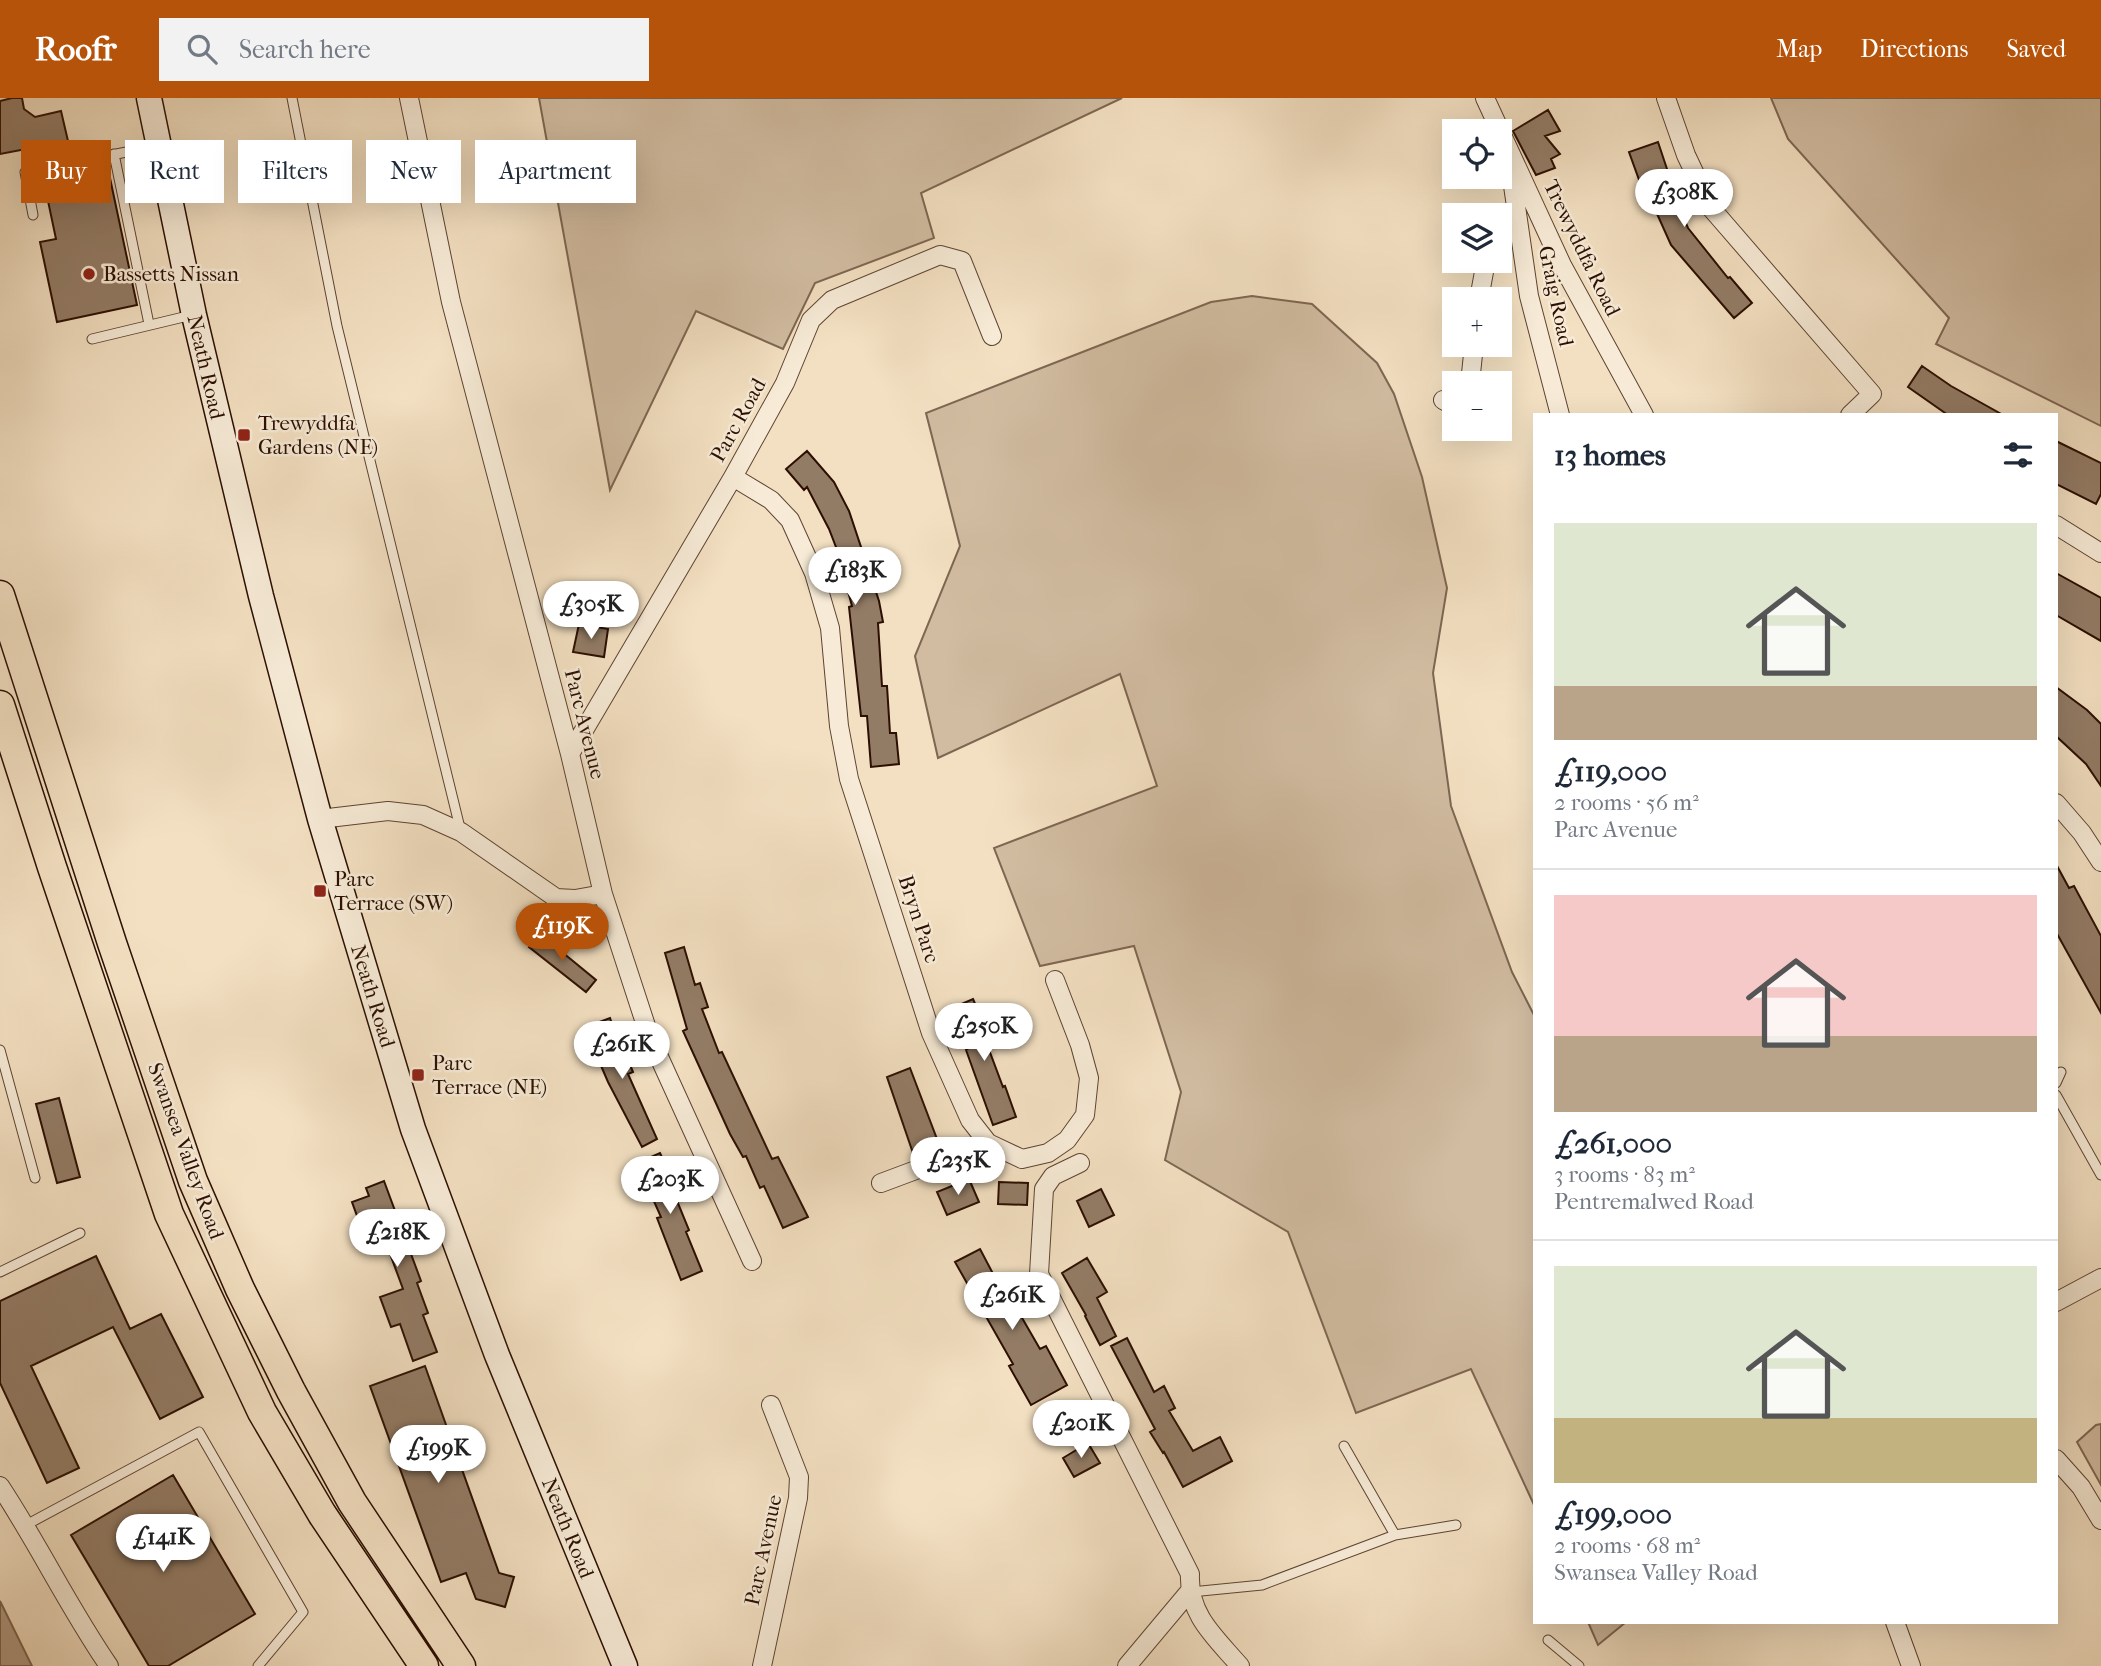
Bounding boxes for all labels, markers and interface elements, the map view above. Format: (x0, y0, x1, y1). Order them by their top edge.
search box (159, 18, 649, 81)
text: Roofr (35, 30, 117, 69)
icon: search (183, 30, 221, 68)
text: Search here (239, 34, 371, 65)
text: Map (1776, 35, 1822, 63)
text: Directions (1860, 35, 1968, 63)
text: Saved (2006, 35, 2066, 63)
map controls (1442, 119, 1512, 441)
button: locate (1442, 119, 1512, 189)
chip: Buy (21, 140, 111, 203)
chip: Rent (125, 140, 224, 203)
chip: Filters (238, 140, 352, 203)
chip: New (366, 140, 461, 203)
chip: Apartment (475, 140, 636, 203)
pin: £308K (1635, 170, 1733, 229)
street label: Trewyddfa Road (1539, 176, 1626, 321)
text: £308K (1651, 178, 1717, 205)
button: layers (1442, 203, 1512, 273)
street label: Graig Road (1534, 244, 1578, 349)
place label: Bassetts Nissan (103, 262, 239, 286)
marker: Bassetts Nissan (81, 266, 97, 282)
button: + (1442, 287, 1512, 357)
street label: Neath Road (182, 313, 230, 422)
button: − (1442, 371, 1512, 441)
street label: Parc Road (705, 374, 771, 466)
place label: Trewyddfa Gardens (NE) (258, 411, 378, 459)
marker: Trewyddfa Gardens (NE) (236, 427, 252, 443)
icon: filters (1999, 436, 2037, 474)
text: 13 homes (1554, 438, 1666, 473)
pin: £183K (806, 547, 904, 607)
text: £183K (824, 556, 886, 583)
icon: home (1733, 568, 1859, 694)
pin: £305K (542, 582, 640, 641)
text: £305K (559, 590, 623, 617)
street label: Parc Avenue (560, 666, 610, 782)
text: £119,000 (1554, 754, 1667, 789)
text: 2 rooms · 56 m² (1554, 789, 1699, 816)
text: Parc Avenue (1554, 816, 1677, 843)
place label: Parc Terrace (SW) (334, 867, 453, 915)
street label: Bryn Parc (894, 872, 944, 966)
marker: Parc Terrace (SW) (312, 883, 328, 899)
pin: £119K (513, 904, 611, 963)
text: £119K (532, 912, 592, 939)
icon: home (1733, 940, 1859, 1066)
street label: Neath Road (346, 942, 400, 1051)
pin: £250K (935, 1004, 1033, 1063)
text: £250K (951, 1012, 1017, 1039)
pin: £261K (573, 1021, 671, 1081)
text: £261K (590, 1030, 654, 1057)
place label: Parc Terrace (NE) (432, 1051, 547, 1099)
street label: Swansea Valley Road (143, 1059, 229, 1243)
marker: Parc Terrace (NE) (410, 1067, 426, 1083)
text: £261,000 (1554, 1126, 1672, 1161)
pin: £235K (909, 1138, 1007, 1197)
text: £235K (926, 1146, 990, 1173)
pin: £203K (621, 1156, 719, 1216)
text: 3 rooms · 83 m² (1554, 1161, 1695, 1188)
text: £203K (637, 1165, 703, 1192)
text: Pentremalwed Road (1554, 1188, 1754, 1215)
pin: £218K (348, 1210, 446, 1269)
text: £218K (365, 1218, 429, 1245)
pin: £261K (963, 1272, 1061, 1332)
text: £261K (980, 1281, 1044, 1308)
icon: home (1733, 1311, 1859, 1437)
pin: £201K (1032, 1400, 1130, 1460)
text: £201K (1049, 1409, 1113, 1436)
pin: £199K (389, 1426, 487, 1485)
text: £199K (406, 1434, 470, 1461)
street label: Neath Road (537, 1474, 599, 1582)
street label: Parc Avenue (740, 1492, 786, 1608)
text: £199,000 (1554, 1497, 1672, 1532)
pin: £141K (114, 1514, 212, 1574)
text: £141K (132, 1523, 194, 1550)
text: 2 rooms · 68 m² (1554, 1532, 1700, 1559)
text: Swansea Valley Road (1554, 1559, 1758, 1586)

